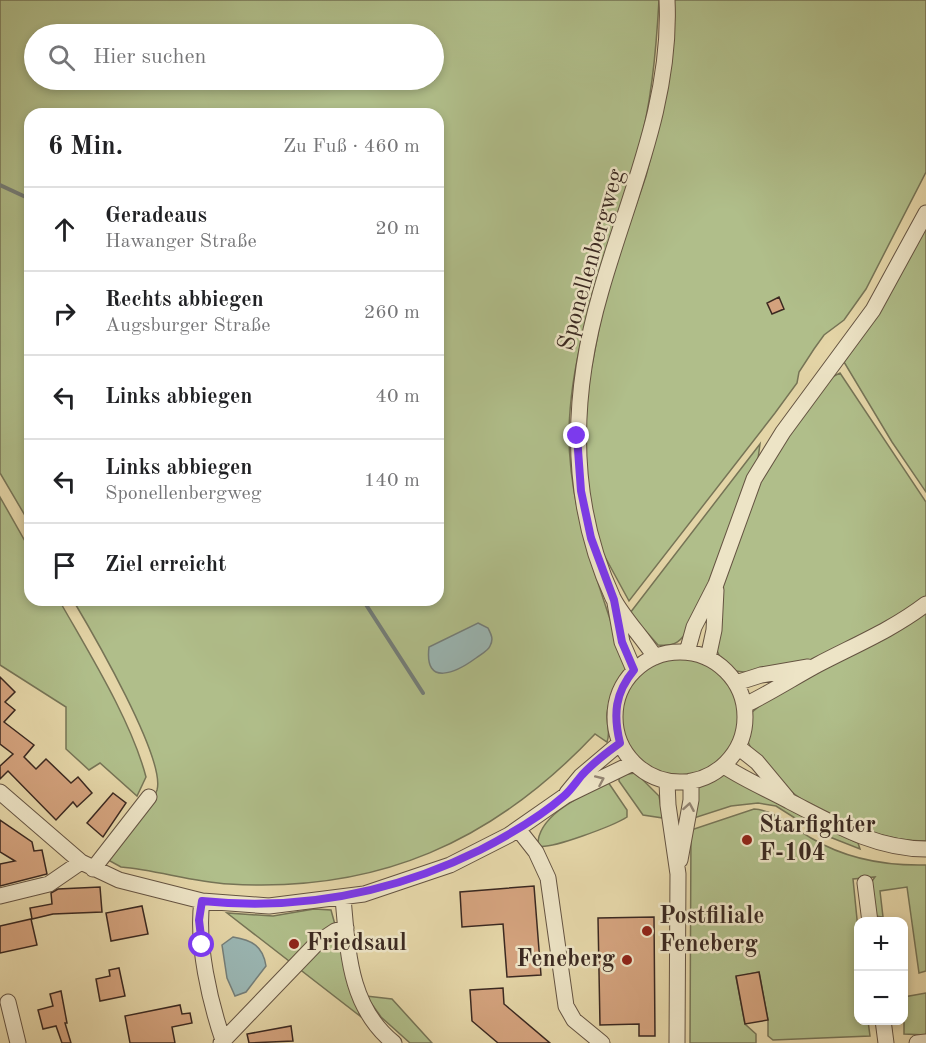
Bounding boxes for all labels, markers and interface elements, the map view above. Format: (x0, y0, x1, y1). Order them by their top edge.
search box (24, 24, 444, 90)
icon: search (45, 41, 78, 74)
text: Hier suchen (93, 46, 206, 68)
text: 6 Min. (48, 134, 123, 160)
text: Zu Fuß · 460 m (283, 137, 420, 157)
street label: Sponellenbergweg (555, 166, 629, 354)
text: Geradeaus (105, 205, 207, 227)
icon: ahead (48, 213, 81, 246)
text: 20 m (375, 219, 420, 239)
text: Hawanger Straße (105, 232, 257, 252)
text: Rechts abbiegen (105, 289, 264, 311)
icon: right (48, 297, 81, 330)
text: 260 m (364, 303, 420, 323)
text: Augsburger Straße (105, 316, 271, 336)
icon: left (48, 381, 81, 414)
text: Links abbiegen (105, 386, 253, 408)
text: 40 m (375, 387, 420, 407)
route end (563, 422, 589, 448)
text: Links abbiegen (105, 457, 253, 479)
icon: left (48, 465, 81, 498)
text: 140 m (364, 471, 420, 491)
text: Sponellenbergweg (105, 484, 261, 504)
icon: arrive (48, 549, 81, 582)
text: Ziel erreicht (105, 554, 226, 576)
one-way arrow (593, 776, 604, 788)
one-way arrow (682, 803, 695, 813)
place label: Starfighter F-104 (759, 814, 876, 866)
marker: Starfighter F-104 (740, 833, 754, 847)
place label: Postfiliale Feneberg (659, 905, 765, 957)
map controls (854, 917, 908, 1025)
button: + (854, 917, 908, 971)
marker: Postfiliale Feneberg (640, 924, 654, 938)
route start (188, 931, 214, 957)
place label: Friedsaul (306, 932, 407, 956)
marker: Friedsaul (287, 937, 301, 951)
place label: Feneberg (516, 948, 616, 972)
marker: Feneberg (620, 953, 634, 967)
button: − (854, 971, 908, 1025)

